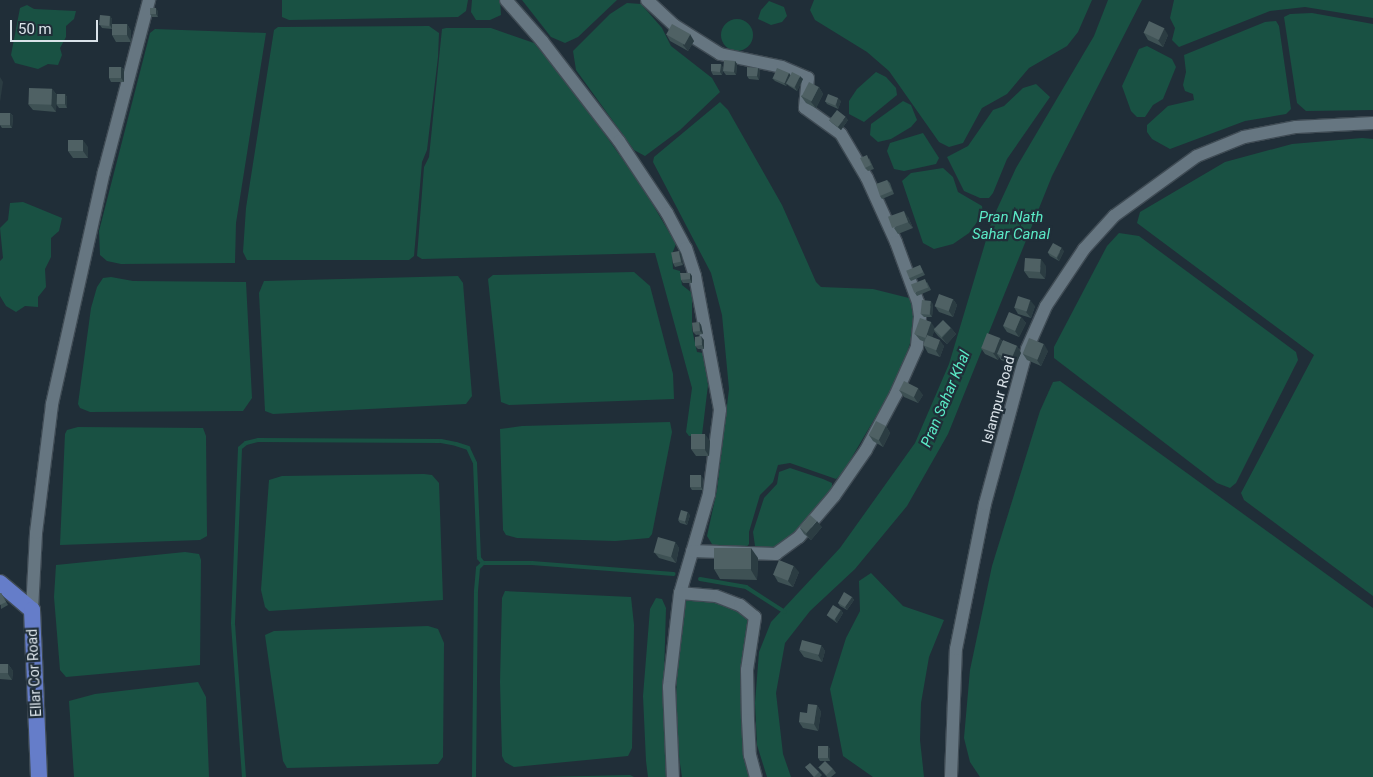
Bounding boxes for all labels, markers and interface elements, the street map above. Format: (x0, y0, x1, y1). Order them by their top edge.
scale bar (12, 10, 100, 42)
text: 50 m (18, 20, 52, 38)
water label: Pran Nath Sahar Canal (972, 208, 1050, 243)
water label: Pran Sahar Khal (918, 348, 974, 450)
street label: Islampur Road (978, 354, 1018, 446)
street label: Ellar Cor Road (23, 629, 45, 717)

